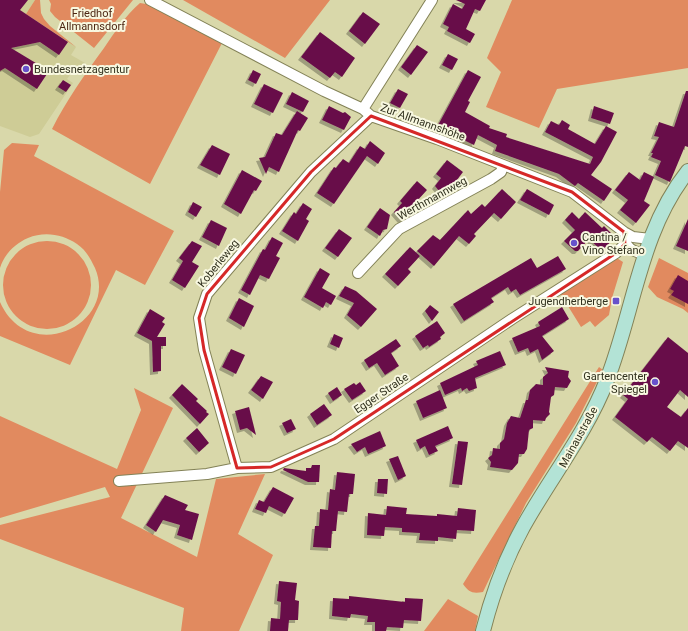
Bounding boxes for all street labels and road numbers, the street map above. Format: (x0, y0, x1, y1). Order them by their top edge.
street label: Zur Allmannshöhe (379, 101, 467, 144)
street label: Werthmannweg (395, 174, 469, 223)
street label: Koberleweg (195, 237, 242, 290)
street label: Egger Straße (352, 370, 411, 416)
street label: Mainaustraße (556, 404, 601, 470)

